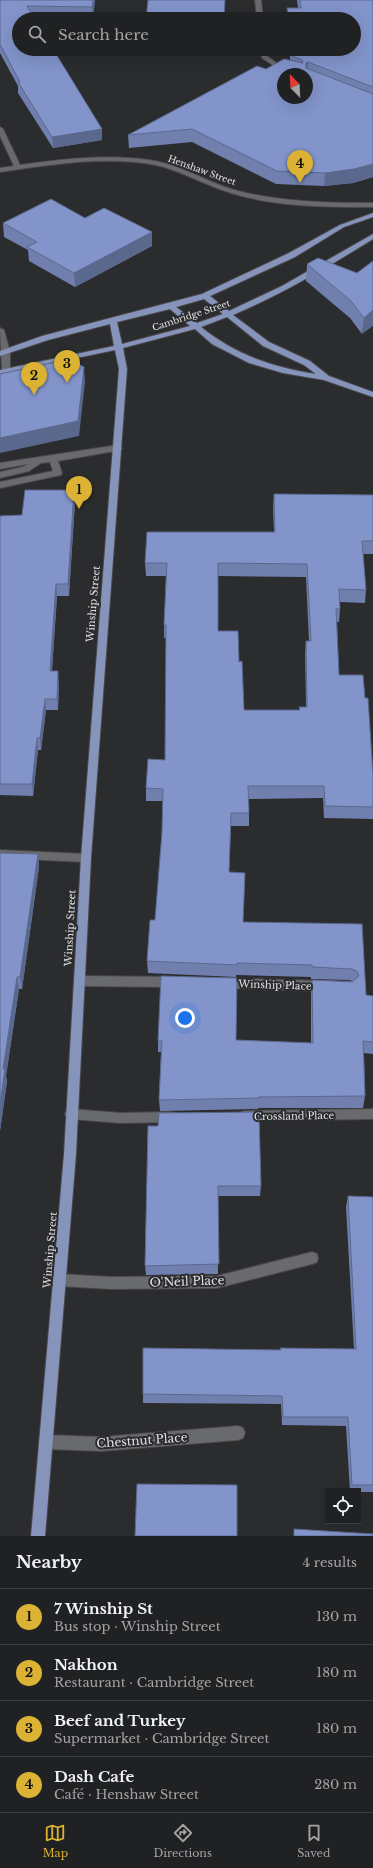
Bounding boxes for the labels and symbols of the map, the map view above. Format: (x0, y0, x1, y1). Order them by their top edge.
north arrow (277, 68, 313, 104)
pin: 4 (287, 150, 313, 183)
street label: Henshaw Street (166, 153, 238, 188)
street label: Cambridge Street (151, 297, 232, 333)
pin: 3 (54, 350, 80, 383)
pin: 2 (21, 362, 47, 395)
pin: 1 (66, 476, 92, 509)
street label: Winship Street (83, 565, 103, 644)
street label: Winship Street (61, 889, 79, 968)
street label: Winship Place (237, 977, 312, 993)
your location (175, 1008, 195, 1028)
street label: Crossland Place (254, 1109, 335, 1123)
street label: Winship Street (40, 1211, 60, 1290)
street label: O'Neil Place (149, 1272, 225, 1290)
street label: Chestnut Place (96, 1429, 188, 1451)

